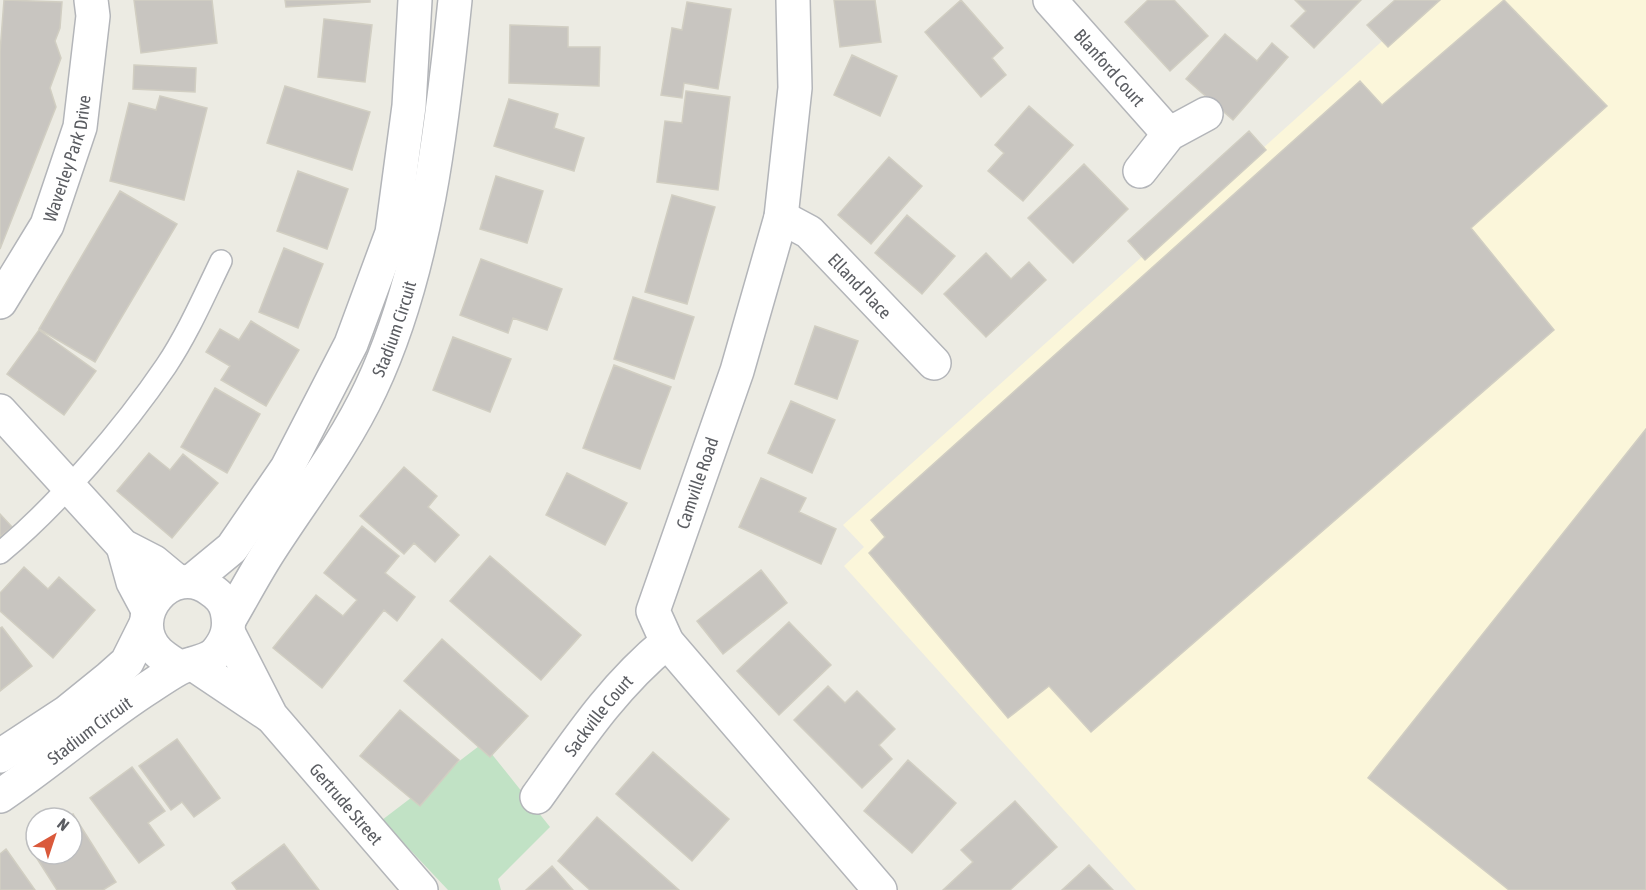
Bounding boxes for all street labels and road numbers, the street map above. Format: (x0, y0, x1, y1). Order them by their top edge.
street label: Blanford Court (1070, 25, 1149, 110)
street label: Waverley Park Drive (38, 94, 94, 225)
street label: Elland Place (824, 249, 896, 323)
street label: Stadium Circuit (367, 278, 420, 380)
street label: Camville Road (672, 434, 722, 532)
street label: Sackville Court (559, 670, 637, 760)
street label: Stadium Circuit (43, 692, 136, 769)
street label: Gertrude Street (306, 759, 387, 849)

